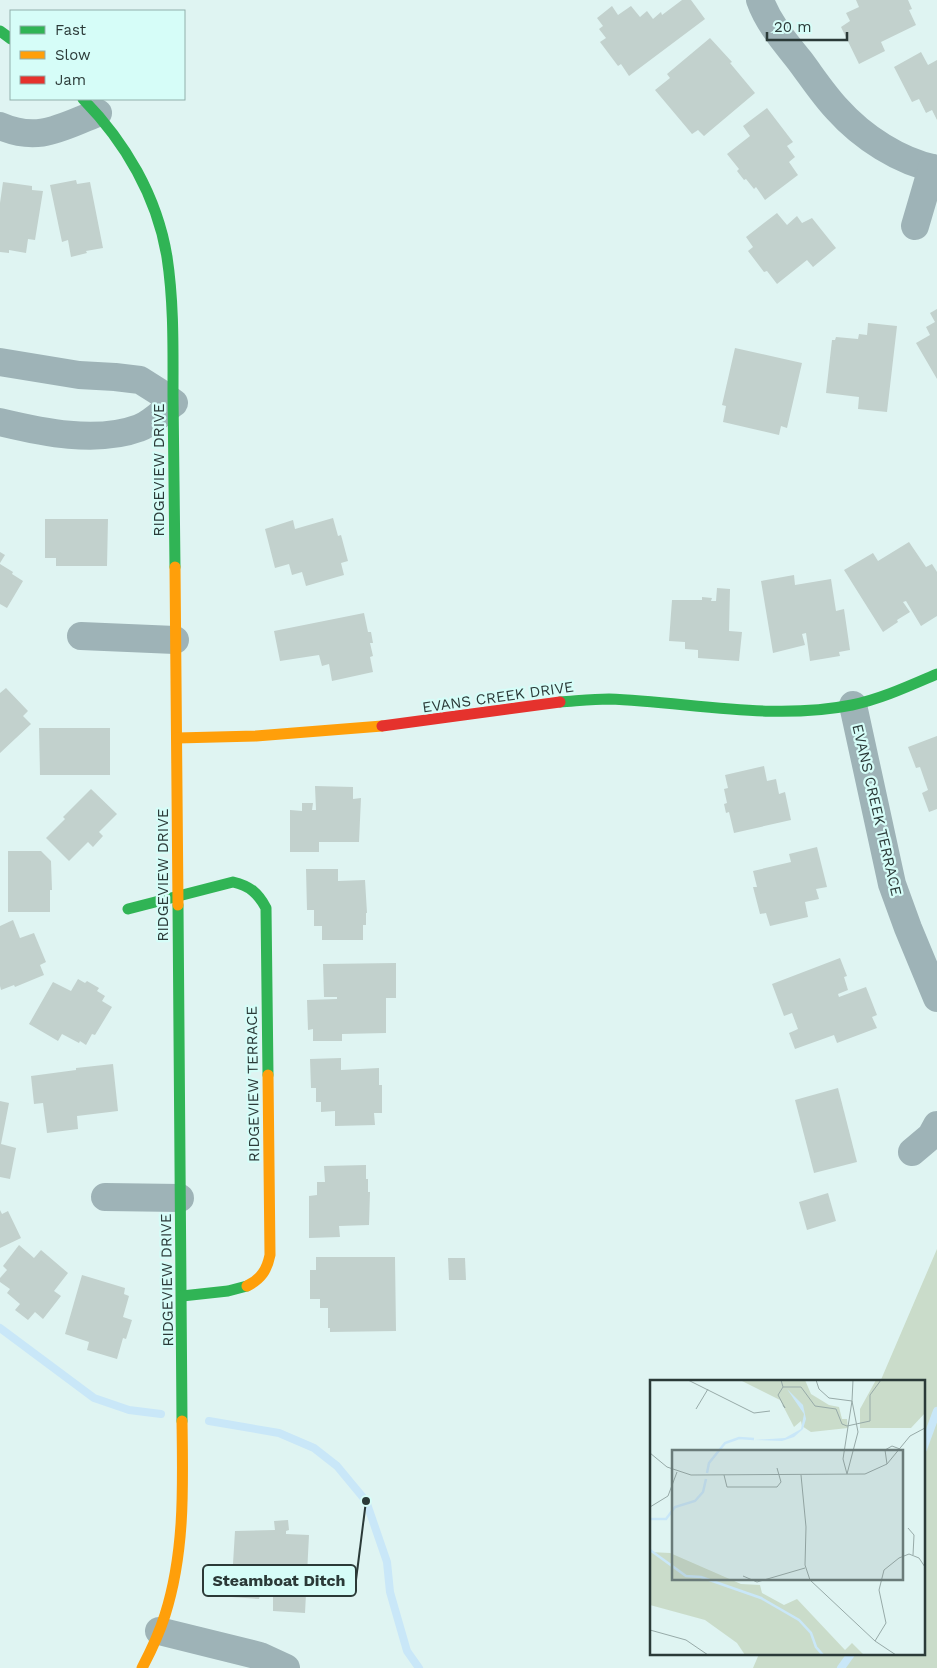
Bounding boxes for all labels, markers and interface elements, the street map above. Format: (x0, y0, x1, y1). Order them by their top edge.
legend (10, 10, 185, 100)
scale bar (767, 10, 847, 42)
text: 20 m (774, 18, 812, 36)
text: Fast (55, 21, 87, 39)
text: Slow (55, 46, 91, 64)
text: Jam (55, 71, 86, 89)
street label: RIDGEVIEW DRIVE (150, 403, 168, 537)
street label: EVANS CREEK DRIVE (421, 677, 575, 717)
street label: EVANS CREEK TERRACE (848, 722, 906, 898)
street label: RIDGEVIEW DRIVE (154, 808, 172, 942)
street label: RIDGEVIEW TERRACE (243, 1006, 263, 1162)
street label: RIDGEVIEW DRIVE (157, 1213, 177, 1347)
inset map (650, 1380, 924, 1656)
callout: Steamboat Ditch (203, 1565, 356, 1596)
text: Steamboat Ditch (212, 1571, 346, 1590)

